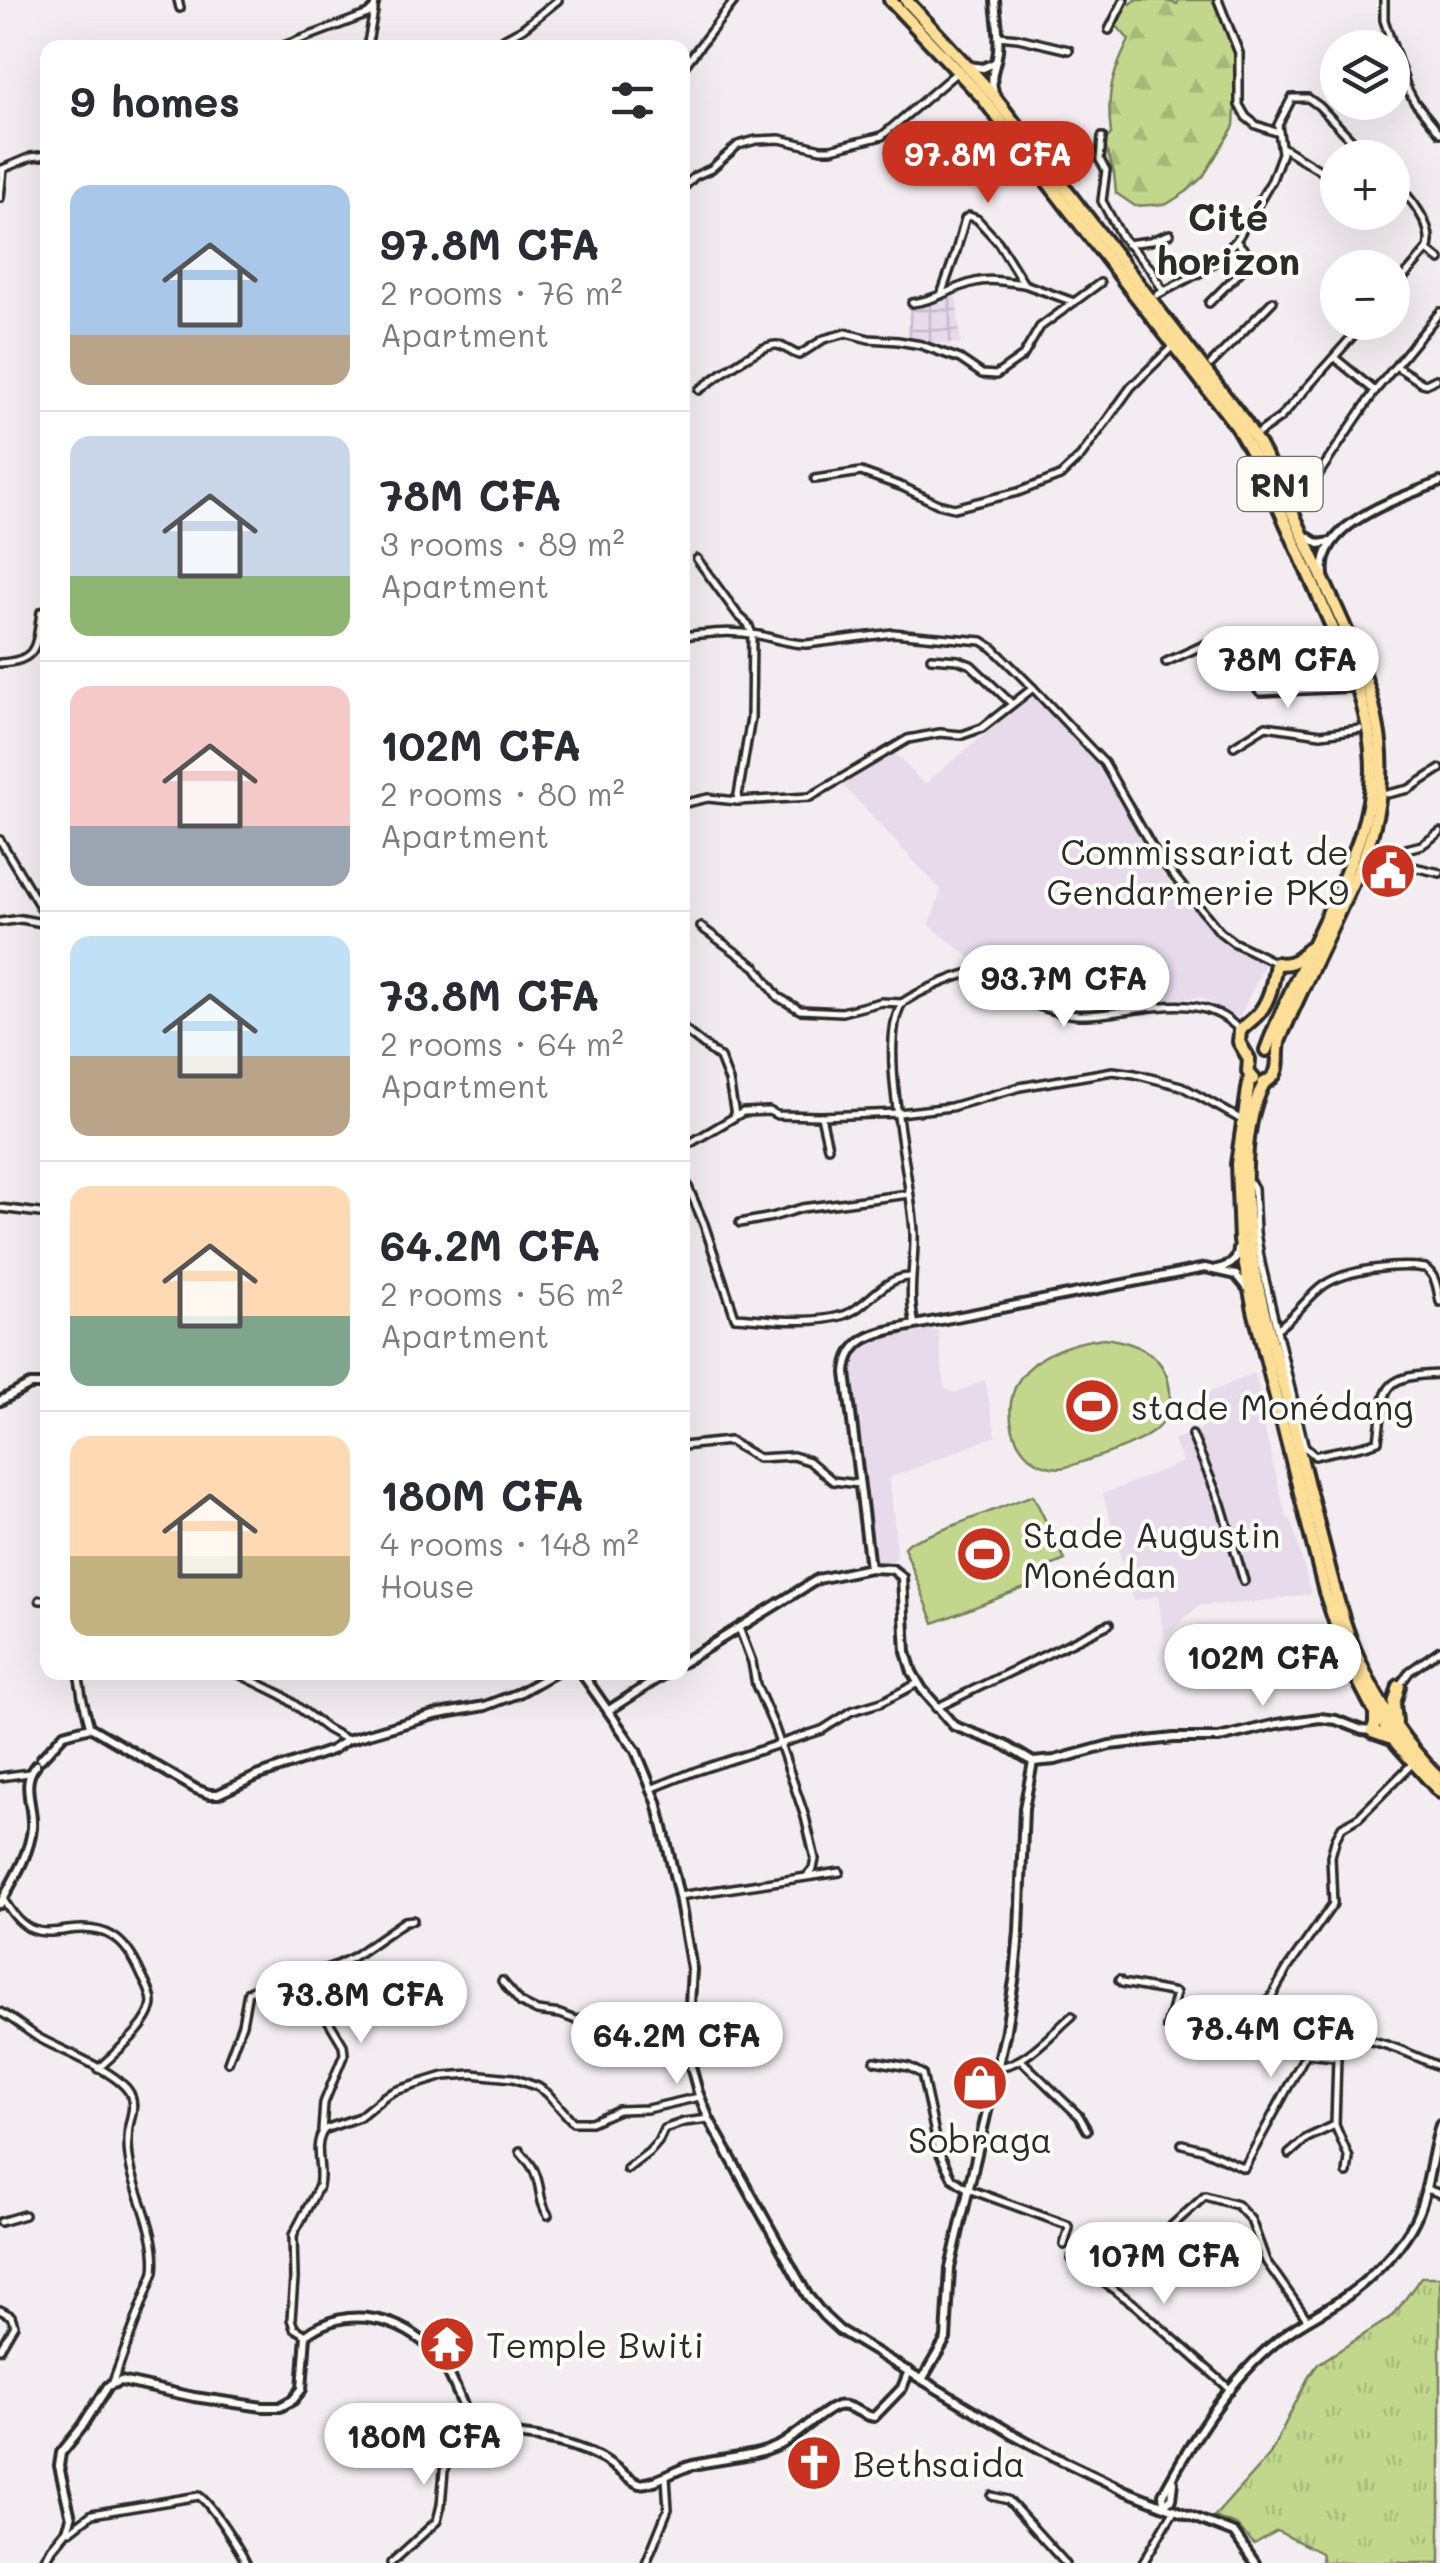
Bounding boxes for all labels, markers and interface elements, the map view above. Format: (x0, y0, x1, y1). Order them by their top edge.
map controls (1320, 30, 1410, 340)
button: layers (1320, 30, 1410, 120)
text: 9 homes (70, 73, 240, 128)
icon: filters (605, 73, 660, 128)
pin: 97.8M CFA (874, 121, 1102, 206)
text: 97.8M CFA (904, 132, 1072, 174)
button: + (1320, 140, 1410, 230)
district label: Cité horizon (1156, 191, 1300, 285)
text: 97.8M CFA (380, 216, 600, 271)
icon: home (150, 225, 270, 345)
button: − (1320, 250, 1410, 340)
text: 2 rooms · 76 m² (380, 271, 623, 313)
text: Apartment (380, 313, 549, 355)
road number: RN1 (1238, 457, 1322, 511)
text: 78M CFA (380, 467, 562, 522)
icon: home (150, 476, 270, 596)
text: 3 rooms · 89 m² (380, 522, 625, 564)
text: Apartment (380, 564, 549, 606)
pin: 78M CFA (1196, 626, 1380, 711)
text: 78M CFA (1219, 637, 1357, 679)
text: 102M CFA (380, 717, 581, 772)
icon: home (150, 726, 270, 846)
text: 2 rooms · 80 m² (380, 772, 625, 814)
text: Apartment (380, 814, 549, 856)
place label: Commissariat de Gendarmerie PK9 (1046, 828, 1349, 914)
public building icon: Commissariat de Gendarmerie PK9 (1358, 841, 1418, 901)
pin: 93.7M CFA (950, 945, 1178, 1030)
text: 93.7M CFA (981, 956, 1147, 998)
text: 73.8M CFA (380, 967, 600, 1022)
icon: home (150, 976, 270, 1096)
text: 2 rooms · 64 m² (380, 1022, 624, 1064)
text: Apartment (380, 1064, 549, 1106)
text: 64.2M CFA (380, 1217, 601, 1272)
icon: home (150, 1226, 270, 1346)
text: 2 rooms · 56 m² (380, 1272, 623, 1314)
text: Apartment (380, 1314, 549, 1356)
sports icon: stade Monédang (1062, 1376, 1122, 1436)
place label: stade Monédang (1131, 1383, 1414, 1429)
text: 180M CFA (380, 1467, 584, 1522)
icon: home (150, 1476, 270, 1596)
place label: Stade Augustin Monédan (1023, 1511, 1280, 1597)
text: 4 rooms · 148 m² (380, 1522, 639, 1564)
sports icon: Stade Augustin Monédan (954, 1524, 1014, 1584)
text: House (380, 1564, 475, 1606)
pin: 102M CFA (1160, 1624, 1366, 1709)
text: 102M CFA (1186, 1635, 1340, 1677)
pin: 73.8M CFA (247, 1961, 475, 2046)
text: 73.8M CFA (277, 1972, 445, 2014)
pin: 78.4M CFA (1157, 1995, 1385, 2080)
pin: 64.2M CFA (563, 2002, 791, 2087)
text: 78.4M CFA (1187, 2006, 1355, 2048)
text: 64.2M CFA (593, 2013, 761, 2055)
shop icon: Sobraga (950, 2053, 1010, 2113)
place label: Sobraga (908, 2116, 1052, 2162)
pin: 107M CFA (1061, 2222, 1267, 2307)
text: 107M CFA (1087, 2233, 1241, 2275)
temple icon: Temple Bwiti (417, 2314, 477, 2374)
place label: Temple Bwiti (486, 2321, 704, 2367)
pin: 180M CFA (321, 2403, 527, 2488)
text: 180M CFA (346, 2414, 502, 2456)
church icon: Bethsaida (784, 2433, 844, 2493)
place label: Bethsaida (853, 2440, 1025, 2486)

